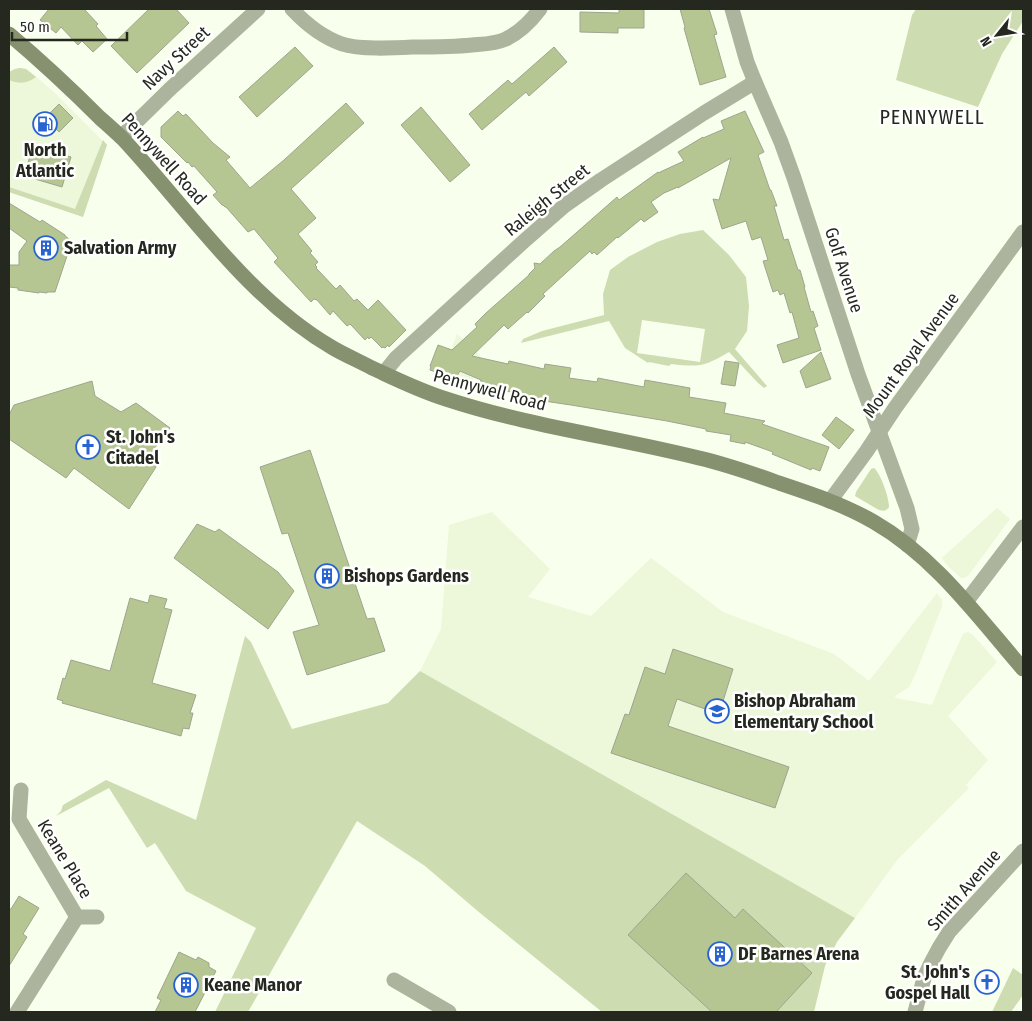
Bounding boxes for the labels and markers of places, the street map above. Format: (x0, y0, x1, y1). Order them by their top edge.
fuel station icon: North Atlantic (32, 111, 58, 137)
place label: North Atlantic (15, 139, 74, 182)
building icon: Salvation Army (33, 235, 59, 261)
place label: Salvation Army (64, 237, 177, 259)
place label: St. John's Citadel (106, 426, 175, 469)
church icon: St. John's Citadel (75, 434, 101, 460)
building icon: Bishops Gardens (314, 563, 340, 589)
place label: Bishops Gardens (344, 565, 469, 587)
place label: Bishop Abraham Elementary School (734, 690, 873, 733)
school or university icon: Bishop Abraham Elementary School (704, 698, 730, 724)
building icon: DF Barnes Arena (707, 941, 733, 967)
place label: DF Barnes Arena (738, 943, 860, 965)
place label: St. John's Gospel Hall (885, 961, 970, 1004)
church icon: St. John's Gospel Hall (974, 969, 1000, 995)
building icon: Keane Manor (173, 972, 199, 998)
place label: Keane Manor (204, 974, 302, 996)

